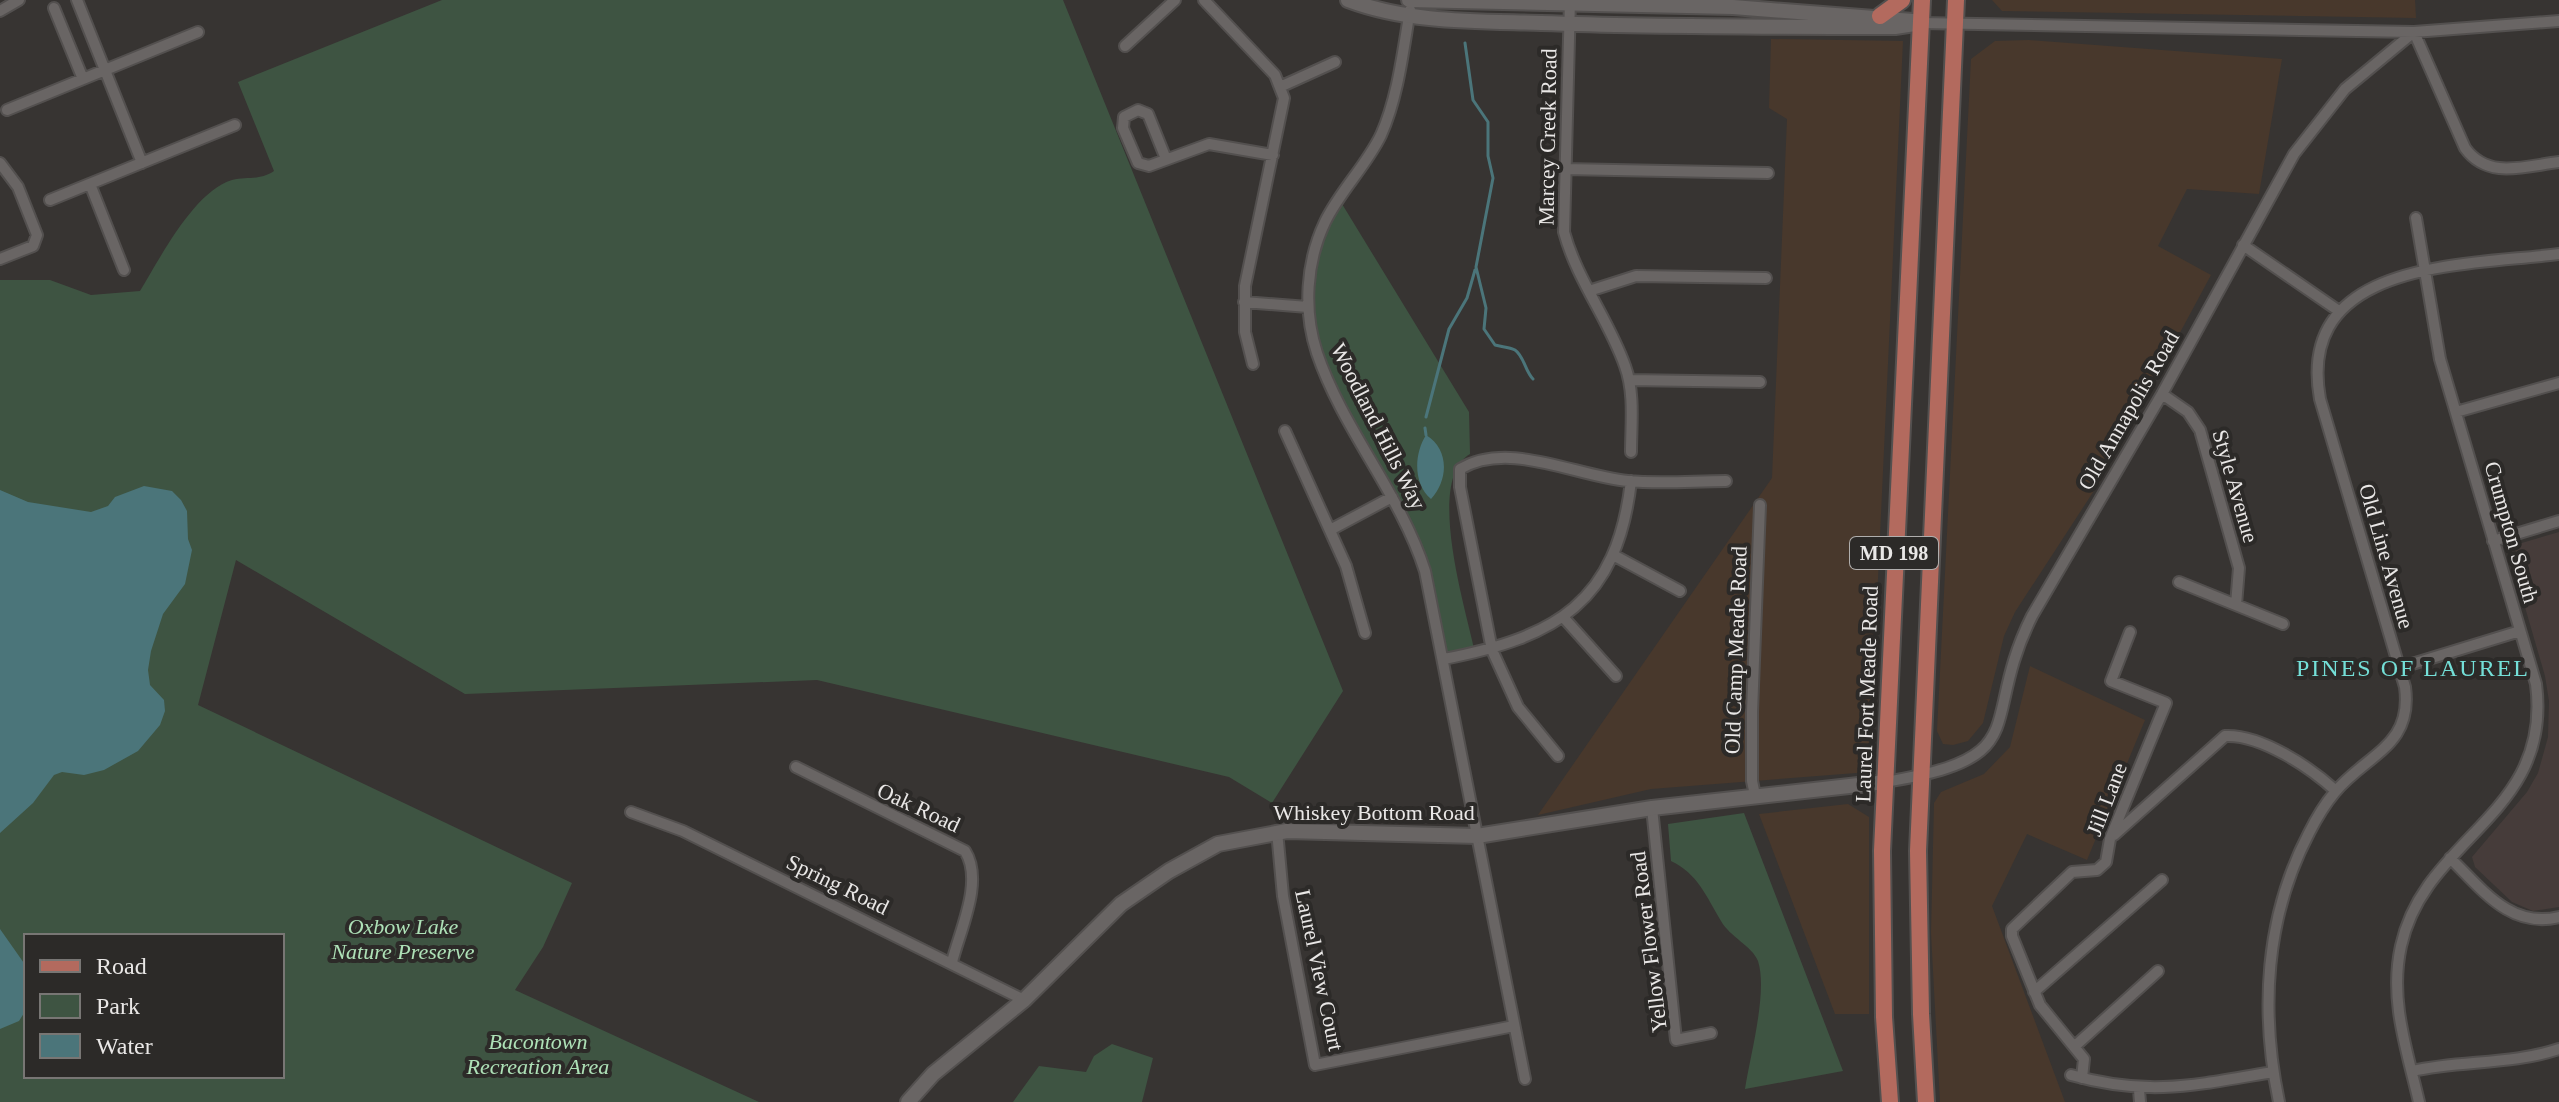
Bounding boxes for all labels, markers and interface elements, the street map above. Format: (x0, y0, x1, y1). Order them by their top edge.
street label: Marcey Creek Road (1533, 48, 1562, 226)
street label: Old Annapolis Road (2073, 326, 2184, 494)
street label: Woodland Hills Way (1326, 339, 1431, 513)
street label: Style Avenue (2207, 427, 2264, 545)
street label: Crumpton South (2479, 458, 2544, 606)
street label: Old Line Avenue (2354, 481, 2419, 632)
road number: MD 198 (1850, 537, 1938, 569)
street label: Old Camp Meade Road (1719, 545, 1752, 755)
street label: Laurel Fort Meade Road (1850, 585, 1883, 803)
district label: PINES OF LAUREL (2296, 655, 2530, 681)
street label: Jill Lane (2081, 759, 2132, 839)
street label: Oak Road (873, 777, 964, 838)
street label: Whiskey Bottom Road (1273, 800, 1475, 825)
street label: Spring Road (783, 849, 893, 920)
street label: Yellow Flower Road (1625, 850, 1672, 1034)
street label: Laurel View Court (1290, 887, 1349, 1053)
park label: Oxbow Lake Nature Preserve (330, 914, 475, 964)
legend (24, 934, 284, 1078)
text: Road (96, 953, 147, 979)
text: Park (96, 993, 140, 1019)
park label: Bacontown Recreation Area (466, 1029, 609, 1079)
text: Water (96, 1033, 153, 1059)

